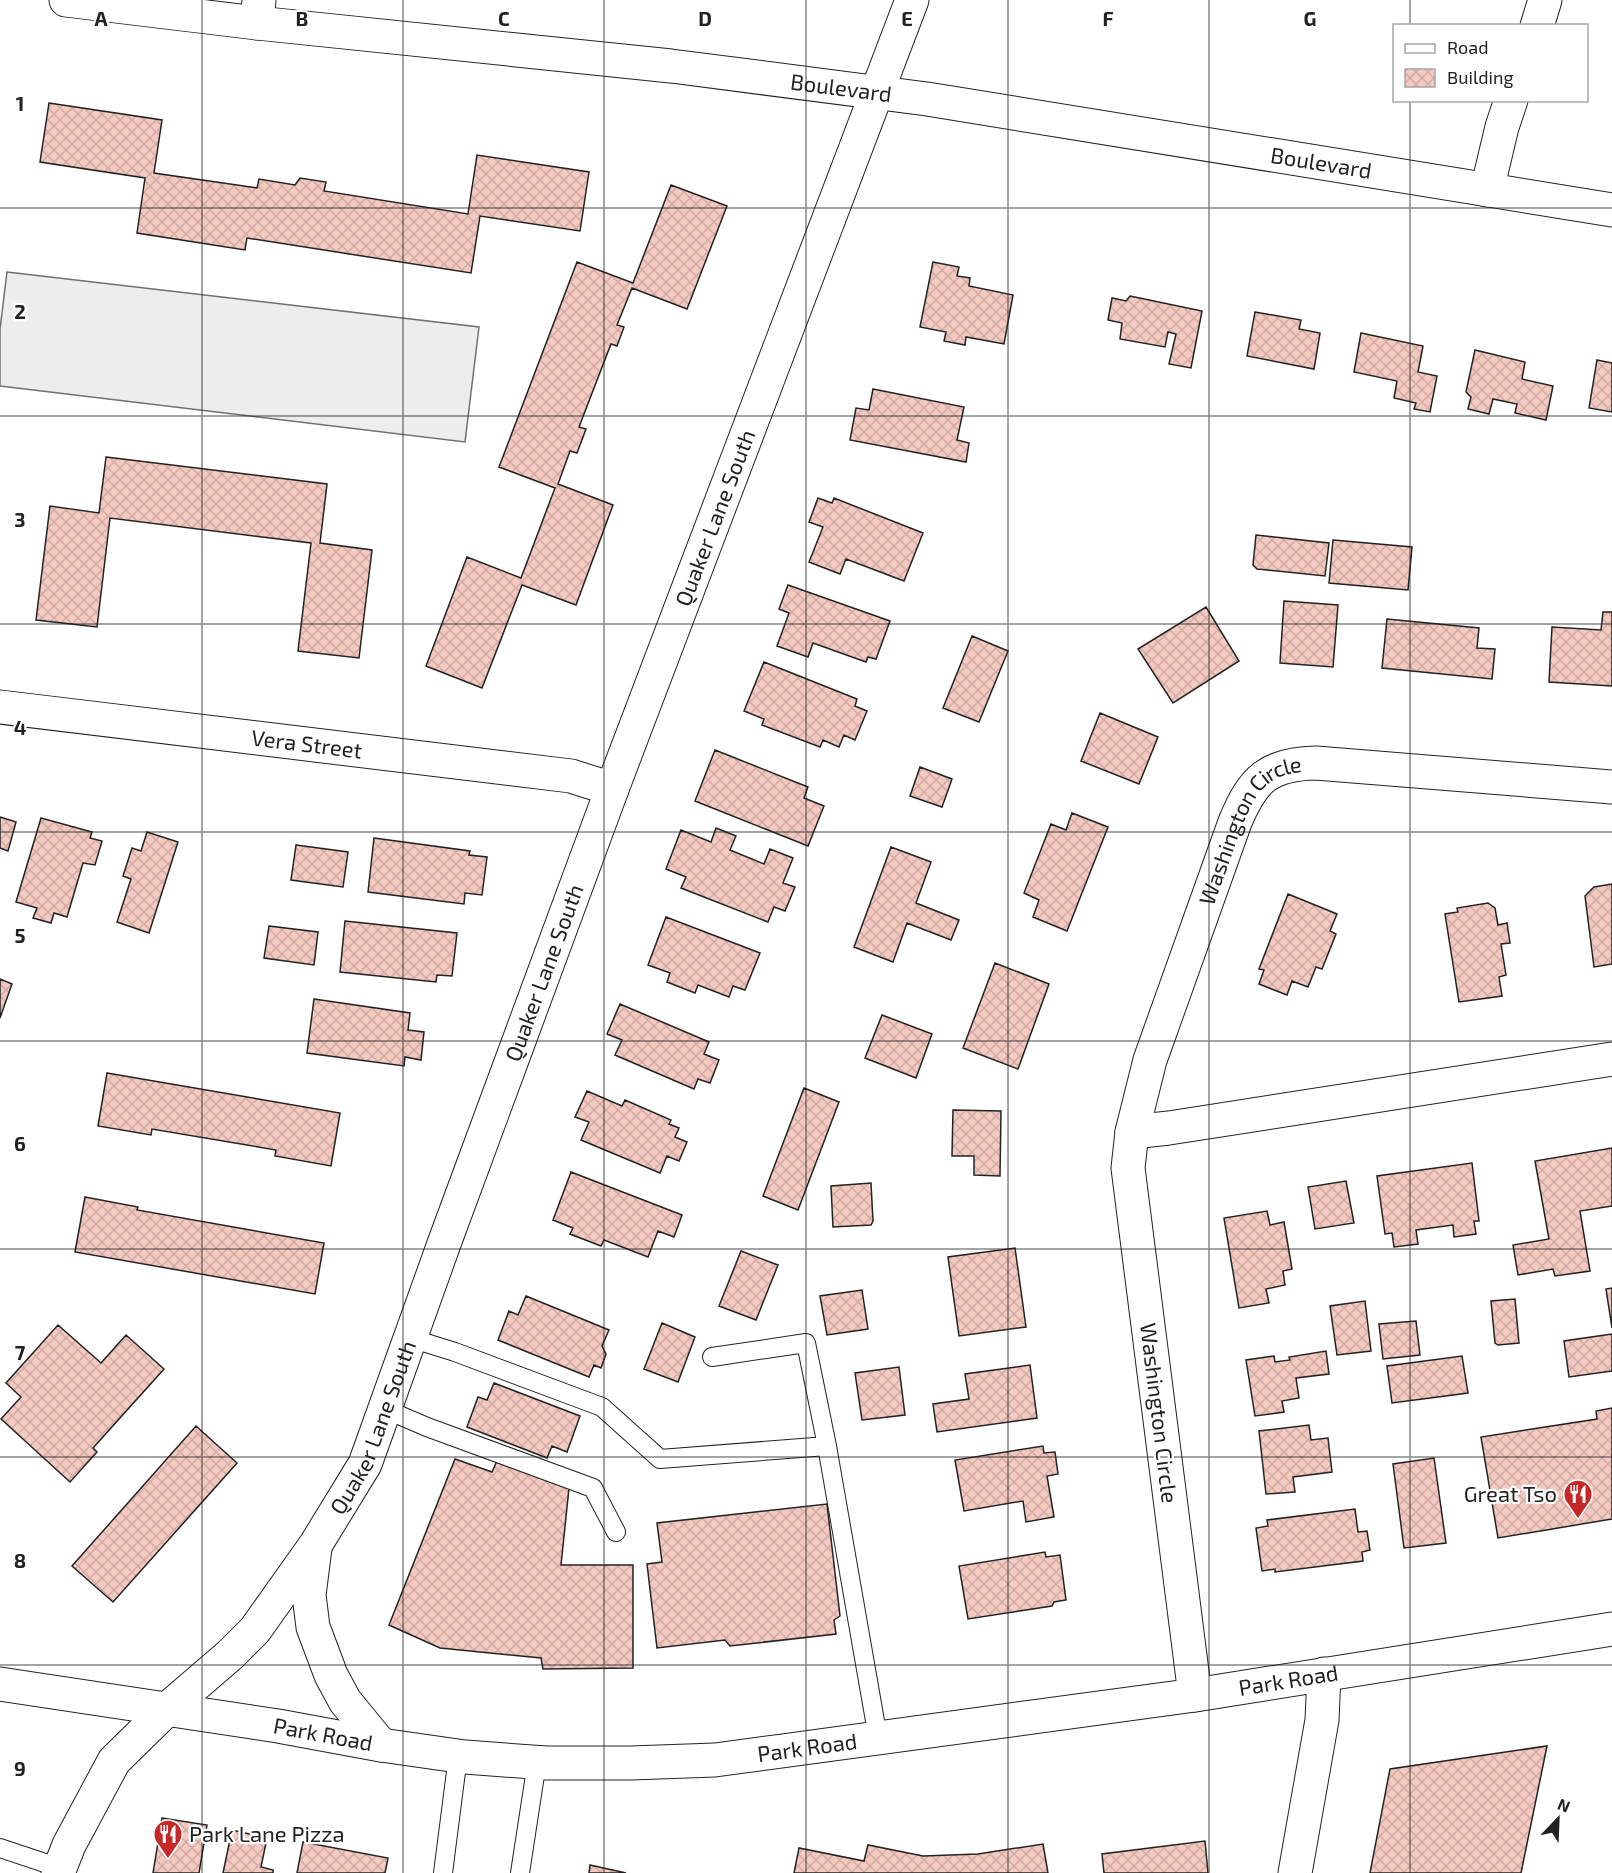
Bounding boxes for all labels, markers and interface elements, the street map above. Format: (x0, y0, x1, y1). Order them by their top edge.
text: A (94, 6, 108, 30)
text: B (296, 6, 308, 30)
text: C (498, 6, 510, 30)
text: D (698, 6, 712, 30)
text: E (901, 6, 913, 30)
text: F (1102, 6, 1114, 30)
text: G (1304, 6, 1316, 30)
legend (1393, 24, 1588, 102)
text: Road (1447, 36, 1488, 58)
text: Building (1447, 66, 1514, 88)
street label: Boulevard (789, 68, 893, 106)
text: 1 (16, 91, 24, 115)
street label: Boulevard (1269, 141, 1374, 183)
text: 2 (14, 299, 26, 323)
street label: Quaker Lane South (669, 426, 759, 610)
text: 3 (14, 507, 26, 531)
text: 4 (14, 715, 27, 739)
street label: Vera Street (250, 723, 364, 763)
street label: Washington Circle (1193, 750, 1303, 908)
street label: Quaker Lane South (499, 880, 588, 1065)
text: 5 (14, 923, 26, 947)
text: 6 (14, 1131, 26, 1155)
street label: Washington Circle (1136, 1321, 1184, 1504)
street label: Quaker Lane South (323, 1337, 420, 1519)
text: 7 (15, 1340, 26, 1364)
restaurant icon: Great Tso (1562, 1478, 1594, 1520)
place label: Great Tso (1464, 1480, 1557, 1506)
text: 8 (14, 1548, 26, 1572)
street label: Park Road (1237, 1659, 1340, 1700)
street label: Park Road (272, 1711, 375, 1755)
street label: Park Road (756, 1727, 858, 1766)
text: 9 (14, 1756, 26, 1780)
north arrow (1528, 1789, 1588, 1849)
text: N (1555, 1794, 1573, 1816)
restaurant icon: Park Lane Pizza (152, 1818, 184, 1860)
place label: Park Lane Pizza (189, 1820, 345, 1846)

